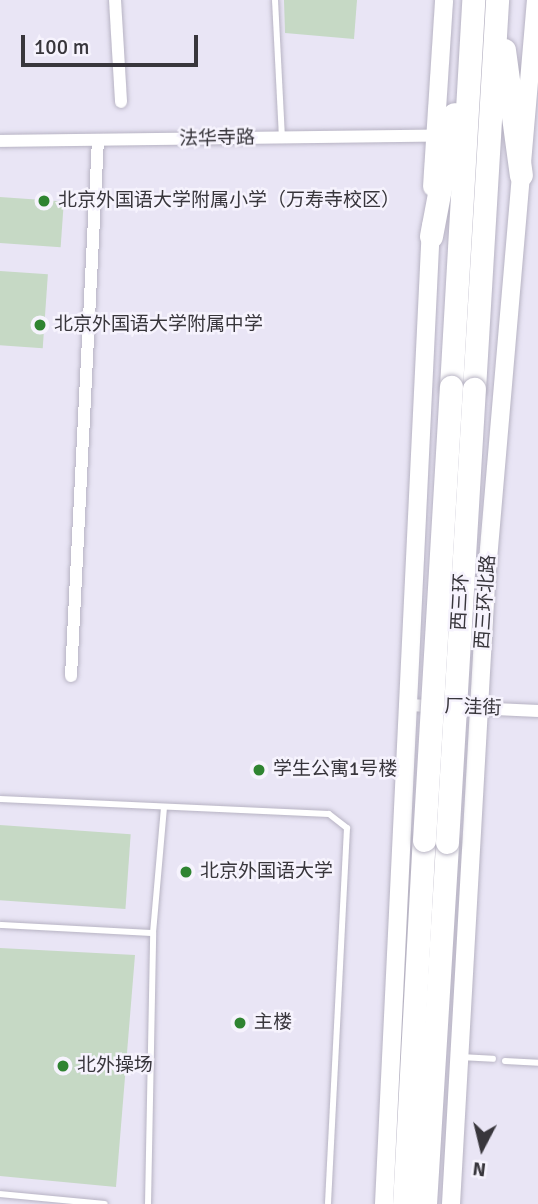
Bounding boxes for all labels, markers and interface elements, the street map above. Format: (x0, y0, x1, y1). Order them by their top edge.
scale bar (24, 21, 201, 65)
text: 100 m (34, 34, 89, 60)
street label: 法华寺路 (179, 127, 255, 151)
place label: 北京外国语大学附属小学（万寿寺校区） (58, 190, 400, 212)
marker: 北京外国语大学附属小学（万寿寺校区） (36, 193, 52, 209)
place label: 北京外国语大学附属中学 (54, 314, 263, 336)
marker: 北京外国语大学附属中学 (32, 317, 48, 333)
street label: 西三环北路 (471, 554, 501, 650)
street label: 西三环 (448, 573, 474, 631)
street label: 厂洼街 (444, 696, 502, 720)
place label: 学生公寓1号楼 (273, 759, 397, 781)
marker: 学生公寓1号楼 (251, 762, 267, 778)
place label: 北京外国语大学 (200, 861, 333, 883)
marker: 北京外国语大学 (178, 864, 194, 880)
place label: 主楼 (254, 1012, 292, 1034)
marker: 主楼 (232, 1015, 248, 1031)
place label: 北外操场 (77, 1055, 153, 1077)
marker: 北外操场 (55, 1058, 71, 1074)
north arrow (447, 1113, 517, 1183)
text: N (471, 1156, 487, 1182)

